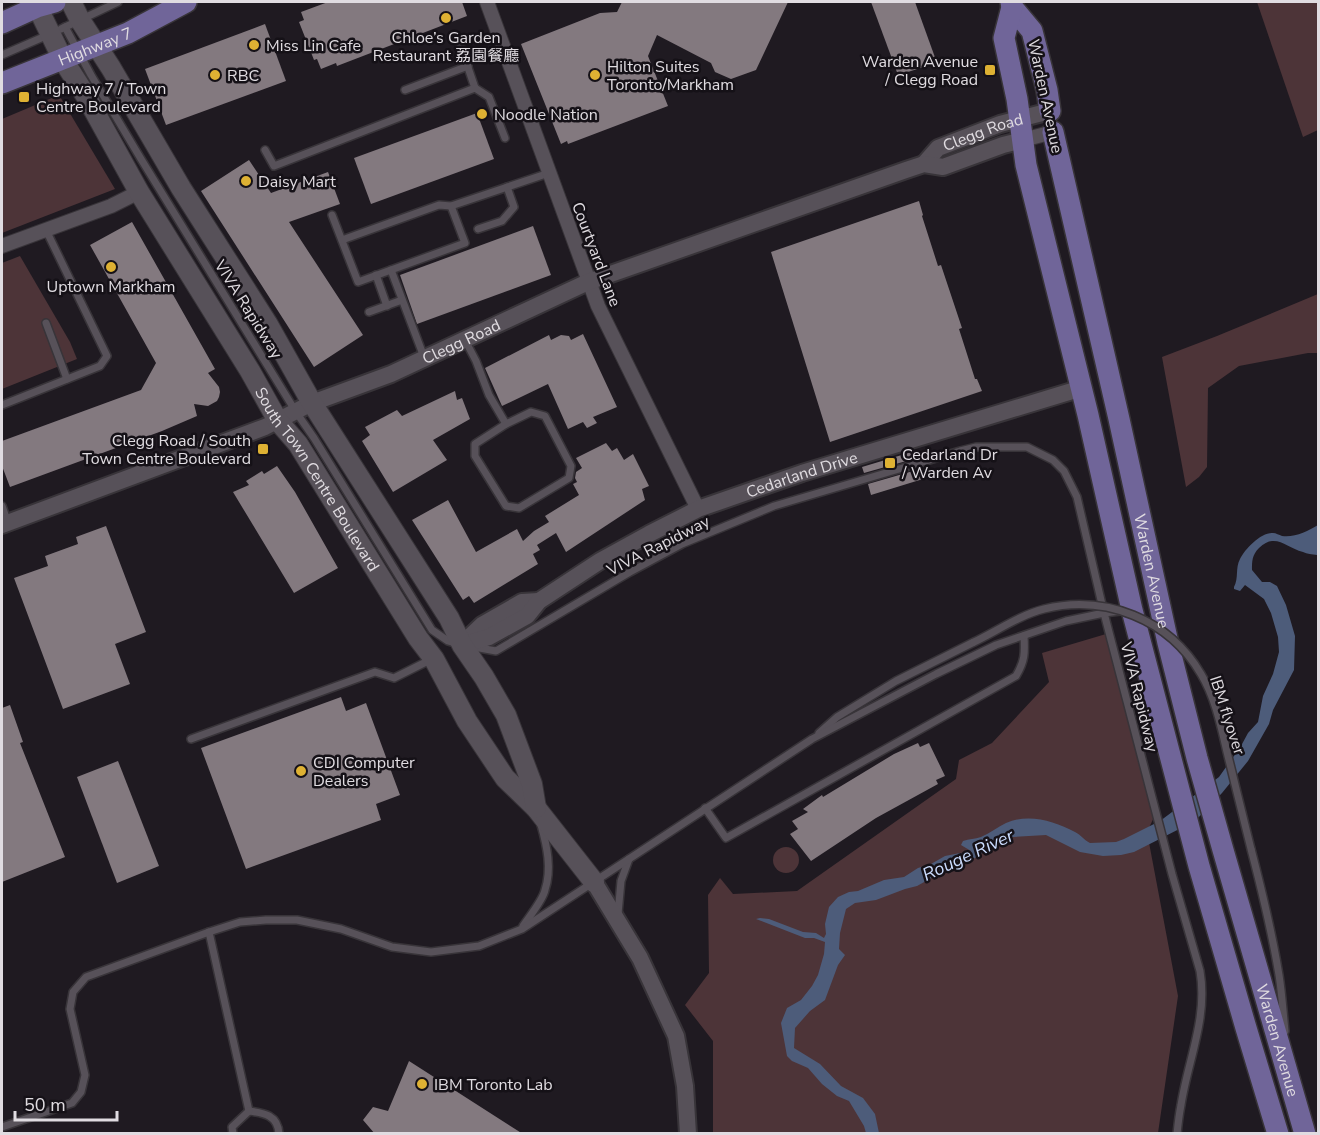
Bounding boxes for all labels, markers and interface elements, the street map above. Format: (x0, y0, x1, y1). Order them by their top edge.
marker: Chloe’s Garden Restaurant 荔園餐廳 (439, 11, 453, 25)
street label: Highway 7 (55, 22, 136, 72)
place label: Chloe’s Garden Restaurant 荔園餐廳 (373, 27, 519, 67)
place label: Miss Lin Cafe (266, 35, 361, 57)
street label: Warden Avenue (1022, 37, 1068, 155)
marker: Miss Lin Cafe (247, 38, 261, 52)
place label: Warden Avenue / Clegg Road (862, 51, 978, 91)
place label: Hilton Suites Toronto/Markham (607, 56, 734, 96)
marker: Warden Avenue / Clegg Road (983, 63, 997, 77)
place label: RBC (227, 65, 260, 87)
marker: RBC (208, 68, 222, 82)
marker: Hilton Suites Toronto/Markham (588, 68, 602, 82)
place label: Highway 7 / Town Centre Boulevard (36, 78, 166, 118)
marker: Highway 7 / Town Centre Boulevard (17, 90, 31, 104)
place label: Noodle Nation (494, 104, 598, 126)
marker: Noodle Nation (475, 107, 489, 121)
street label: Clegg Road (940, 108, 1026, 157)
place label: Daisy Mart (258, 171, 336, 193)
marker: Daisy Mart (239, 174, 253, 188)
street label: Courtyard Lane (566, 199, 626, 310)
street label: VIVA Rapidway (208, 255, 288, 364)
marker: Uptown Markham (104, 260, 118, 274)
place label: Uptown Markham (46, 276, 176, 298)
street label: Clegg Road (419, 314, 504, 370)
street label: South Town Centre Boulevard (249, 383, 384, 576)
place label: Clegg Road / South Town Centre Boulevard (82, 430, 251, 470)
marker: Clegg Road / South Town Centre Boulevard (256, 442, 270, 456)
place label: Cedarland Dr / Warden Av (901, 444, 998, 484)
street label: Cedarland Drive (743, 447, 860, 504)
marker: Cedarland Dr / Warden Av (883, 456, 897, 470)
street label: VIVA Rapidway (602, 510, 714, 582)
street label: Warden Avenue (1128, 512, 1174, 630)
street label: VIVA Rapidway (1115, 639, 1163, 755)
street label: IBM flyover (1204, 673, 1250, 758)
place label: CDI Computer Dealers (313, 752, 415, 792)
marker: CDI Computer Dealers (294, 764, 308, 778)
water label: Rouge River (918, 823, 1018, 887)
street label: Warden Avenue (1250, 982, 1304, 1099)
place label: IBM Toronto Lab (434, 1074, 553, 1096)
marker: IBM Toronto Lab (415, 1077, 429, 1091)
scale bar (15, 1084, 117, 1122)
text: 50 m (24, 1093, 66, 1117)

